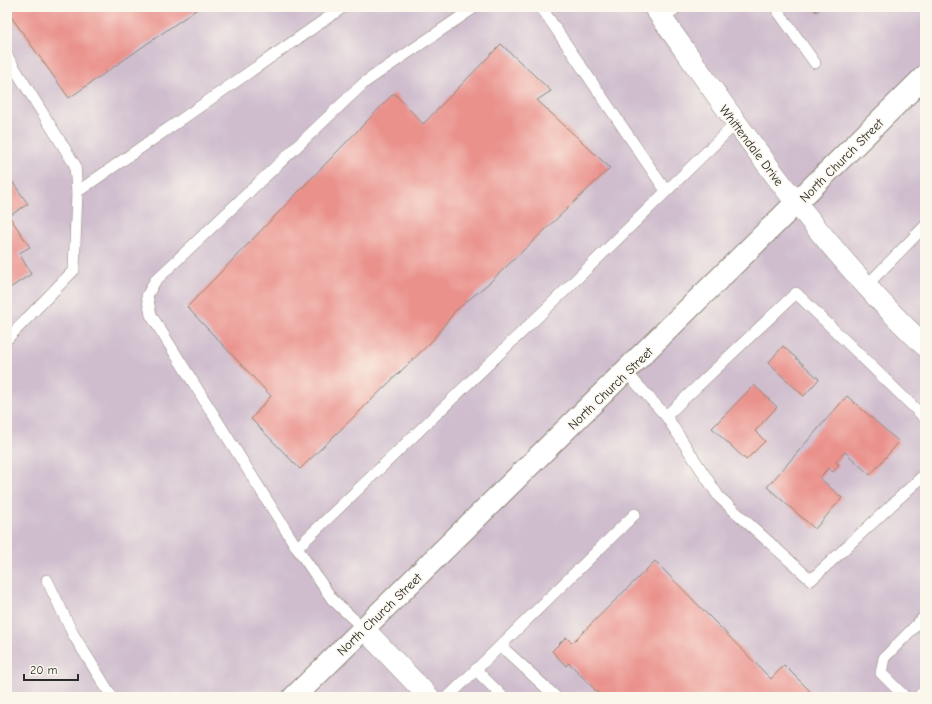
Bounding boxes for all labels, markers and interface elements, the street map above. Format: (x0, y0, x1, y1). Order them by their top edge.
street label: Whittendale Drive (716, 102, 787, 189)
street label: North Church Street (796, 115, 887, 205)
street label: North Church Street (565, 343, 657, 433)
street label: North Church Street (334, 569, 426, 659)
scale bar (24, 656, 78, 682)
text: 20 m (30, 663, 58, 677)

